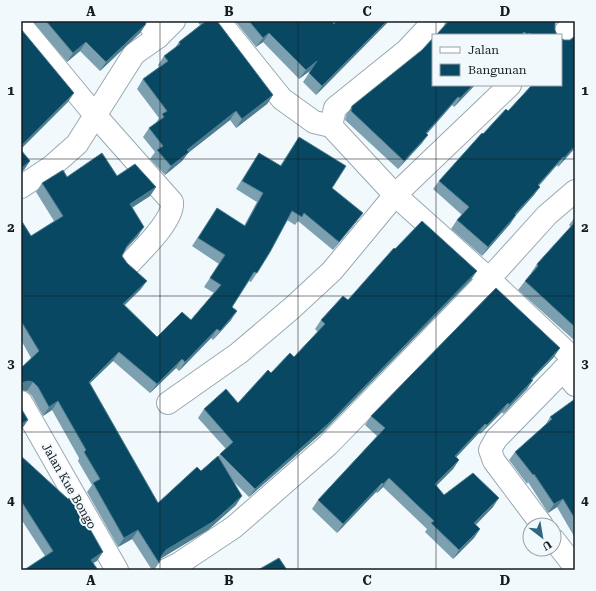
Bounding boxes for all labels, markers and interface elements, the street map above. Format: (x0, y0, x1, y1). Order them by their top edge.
text: A (86, 4, 96, 19)
text: B (224, 4, 234, 19)
text: C (362, 4, 372, 19)
text: D (500, 4, 510, 19)
legend (432, 34, 562, 86)
text: Jalan (468, 43, 499, 57)
text: Bangunan (468, 63, 527, 77)
text: 1 (7, 83, 15, 98)
text: 1 (581, 83, 589, 98)
text: 2 (7, 220, 15, 235)
text: 2 (581, 220, 589, 235)
text: 3 (7, 356, 15, 371)
text: 3 (581, 356, 589, 371)
street label: Jalan Kue Bongo (39, 441, 99, 531)
text: 4 (7, 493, 15, 508)
text: 4 (581, 493, 589, 508)
north arrow (522, 517, 562, 557)
text: U (539, 537, 554, 553)
text: A (86, 573, 96, 588)
text: B (224, 573, 234, 588)
text: C (362, 573, 372, 588)
text: D (500, 573, 510, 588)

